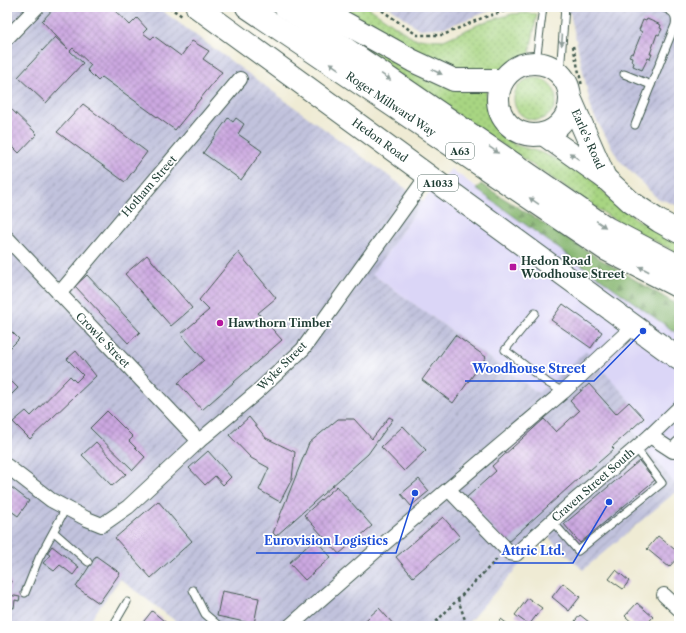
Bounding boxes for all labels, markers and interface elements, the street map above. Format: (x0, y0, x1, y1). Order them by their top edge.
one-way arrow (559, 34, 566, 46)
one-way arrow (328, 62, 339, 69)
street label: Roger Millward Way (343, 69, 440, 140)
one-way arrow (431, 69, 443, 75)
one-way arrow (381, 73, 392, 81)
street label: Earle's Road (568, 107, 608, 172)
street label: Hedon Road (349, 115, 411, 165)
road number: A63 (446, 143, 474, 159)
one-way arrow (488, 146, 499, 154)
street label: Hotham Street (119, 152, 180, 220)
one-way arrow (569, 152, 579, 160)
road number: A1033 (418, 175, 458, 191)
one-way arrow (529, 197, 539, 205)
one-way arrow (595, 220, 606, 228)
place label: Hedon Road Woodhouse Street (520, 254, 626, 281)
marker: Hedon Road Woodhouse Street (508, 262, 518, 272)
one-way arrow (639, 266, 650, 273)
street label: Crowle Street (73, 309, 133, 371)
place label: Hawthorn Timber (228, 316, 332, 330)
marker: Hawthorn Timber (215, 318, 225, 328)
street label: Wyke Street (254, 338, 310, 394)
callout: Woodhouse Street (465, 357, 594, 381)
text: Woodhouse Street (471, 361, 586, 376)
street label: Craven Street South (549, 445, 637, 525)
callout: Eurovision Logistics (256, 529, 396, 553)
text: Eurovision Logistics (264, 533, 388, 548)
callout: Attric Ltd. (494, 539, 573, 563)
text: Attric Ltd. (500, 543, 565, 558)

